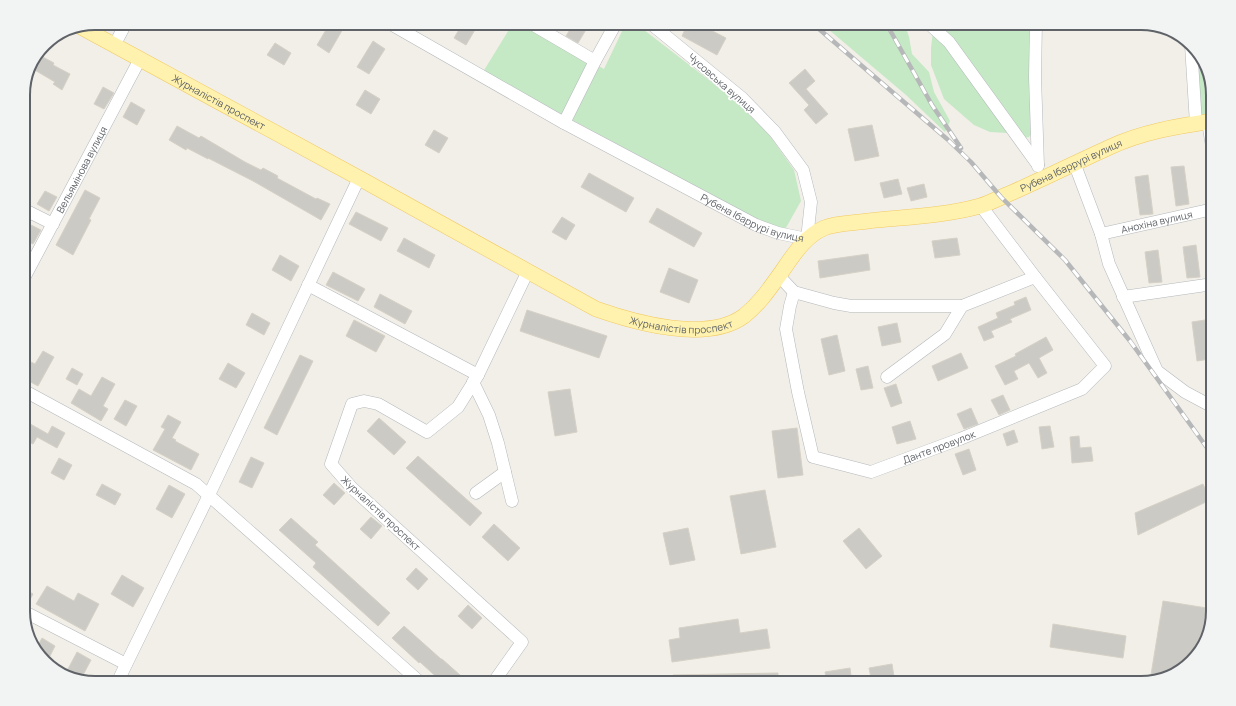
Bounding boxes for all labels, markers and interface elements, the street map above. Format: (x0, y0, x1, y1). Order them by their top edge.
street label: Чусовська вулиця (685, 50, 759, 116)
street label: Журналістів проспект (170, 71, 268, 133)
street label: Вельямінова вулиця (53, 124, 110, 215)
street label: Рубена Ібаррурі вулиця (1018, 136, 1124, 195)
street label: Рубена Ібаррурі вулиця (698, 190, 805, 245)
street label: Анохіна вулиця (1120, 207, 1194, 236)
street label: Журналістів проспект (628, 313, 735, 336)
street label: Данте провулок (901, 426, 978, 467)
street label: Журналістів проспект (338, 472, 424, 554)

